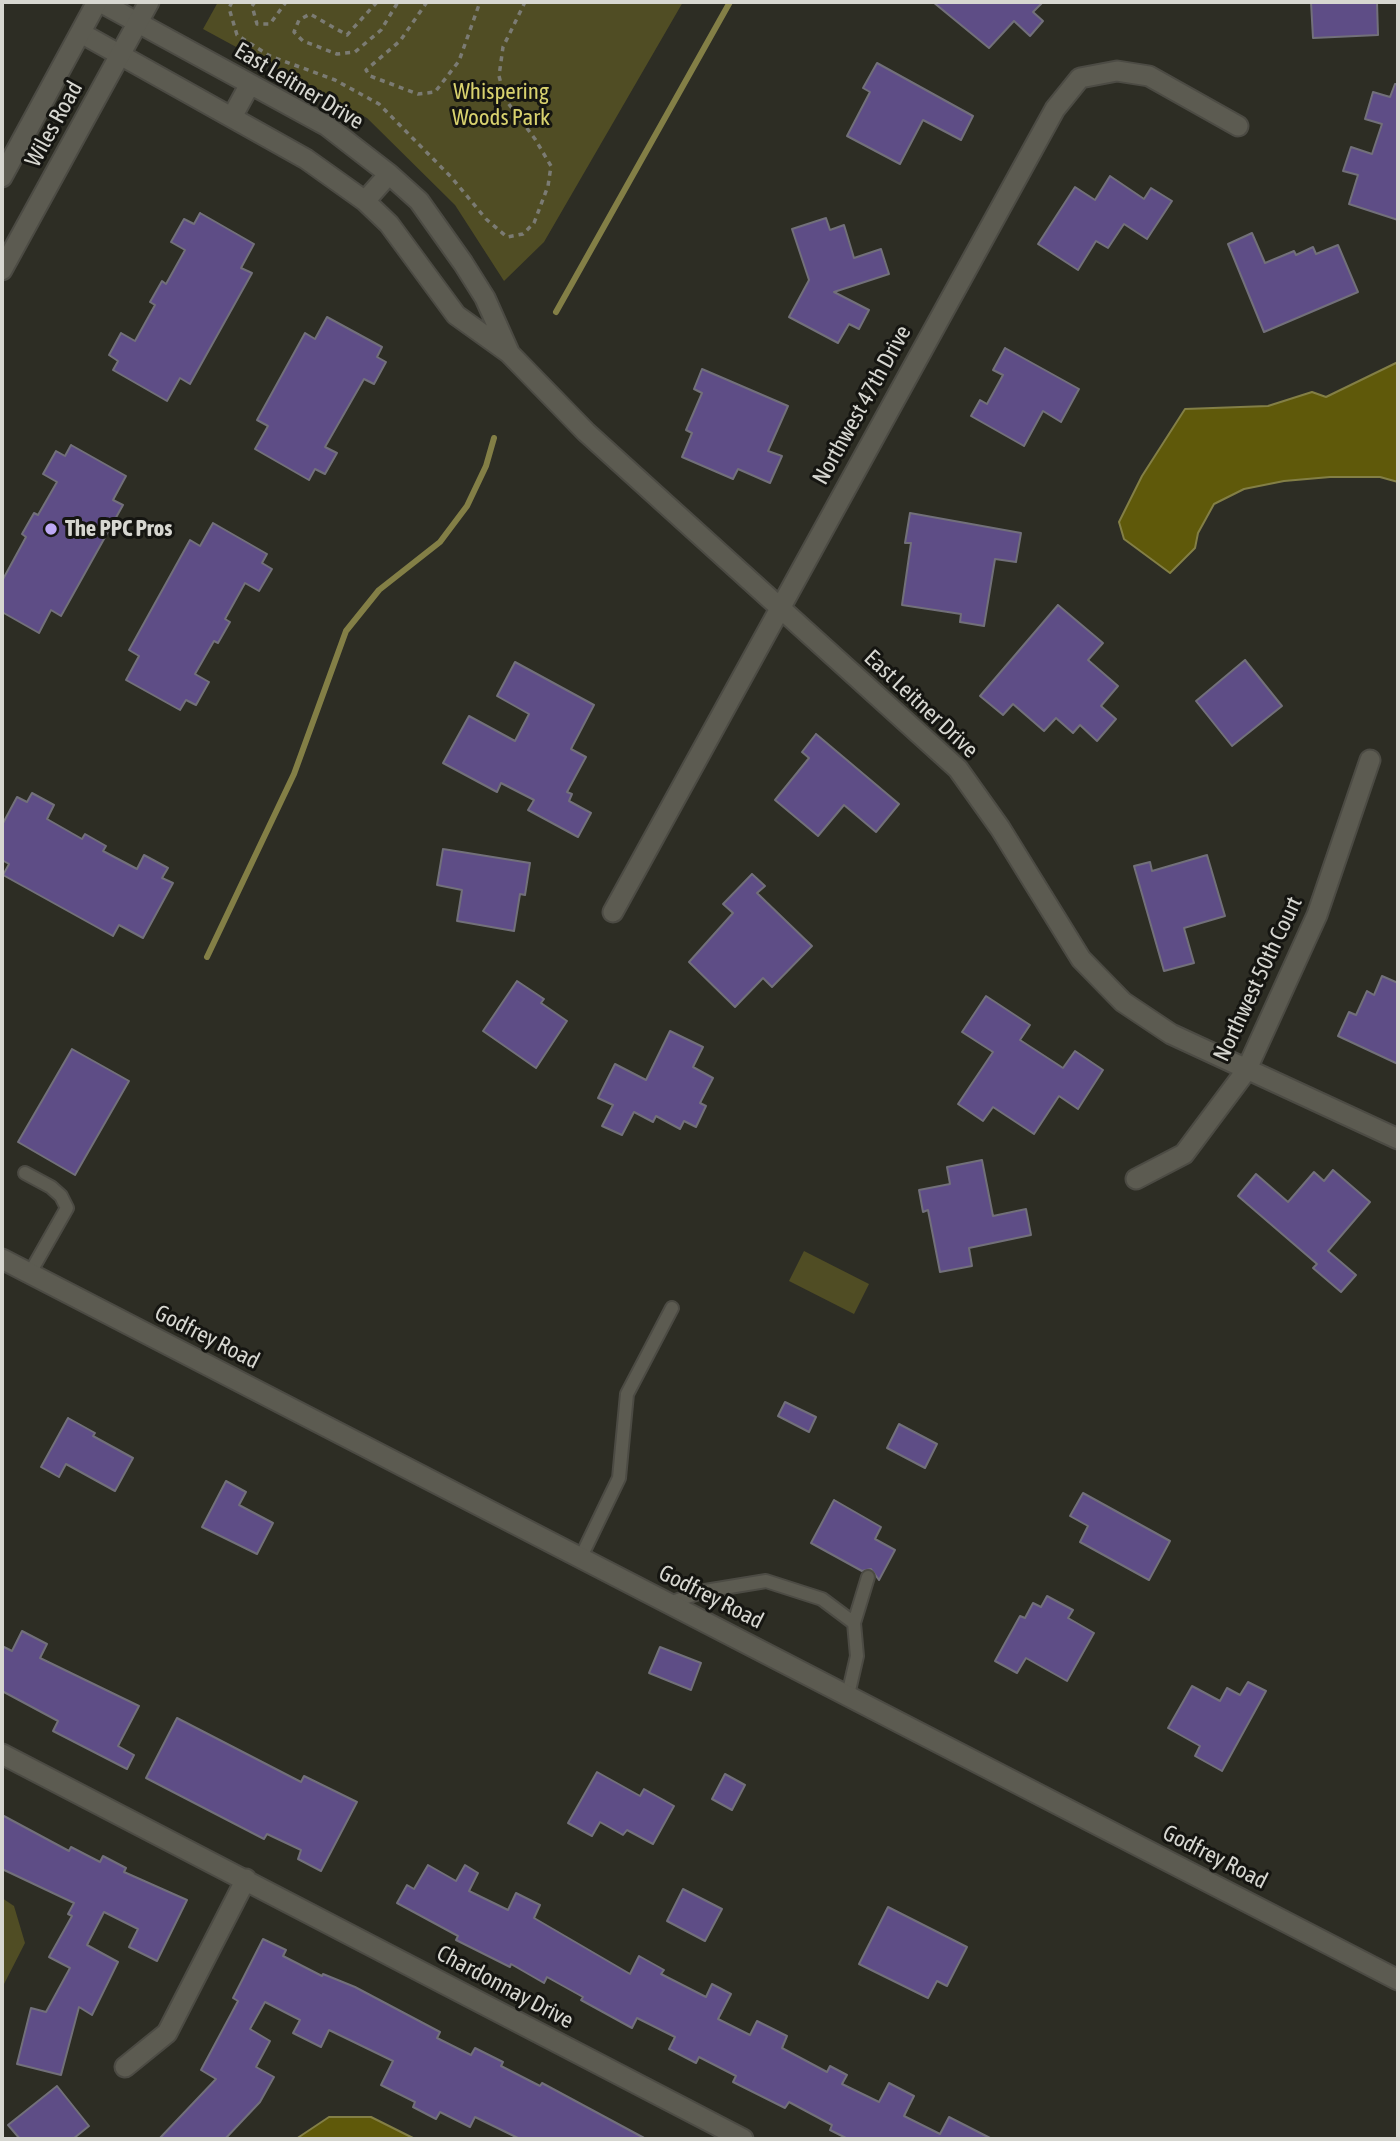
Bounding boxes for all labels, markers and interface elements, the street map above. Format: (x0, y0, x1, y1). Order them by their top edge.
street label: East Leitner Drive (229, 37, 369, 135)
street label: Wiles Road (19, 76, 89, 172)
park label: Whispering Woods Park (452, 78, 550, 132)
street label: Northwest 47th Drive (807, 321, 917, 489)
place label: The PPC Pros (65, 515, 172, 543)
marker: The PPC Pros (43, 521, 59, 537)
street label: East Leitner Drive (858, 644, 984, 764)
street label: Northwest 50th Court (1208, 892, 1308, 1066)
street label: Godfrey Road (150, 1299, 264, 1375)
street label: Godfrey Road (654, 1559, 768, 1635)
street label: Godfrey Road (1158, 1819, 1272, 1895)
street label: Chardonnay Drive (432, 1939, 578, 2035)

